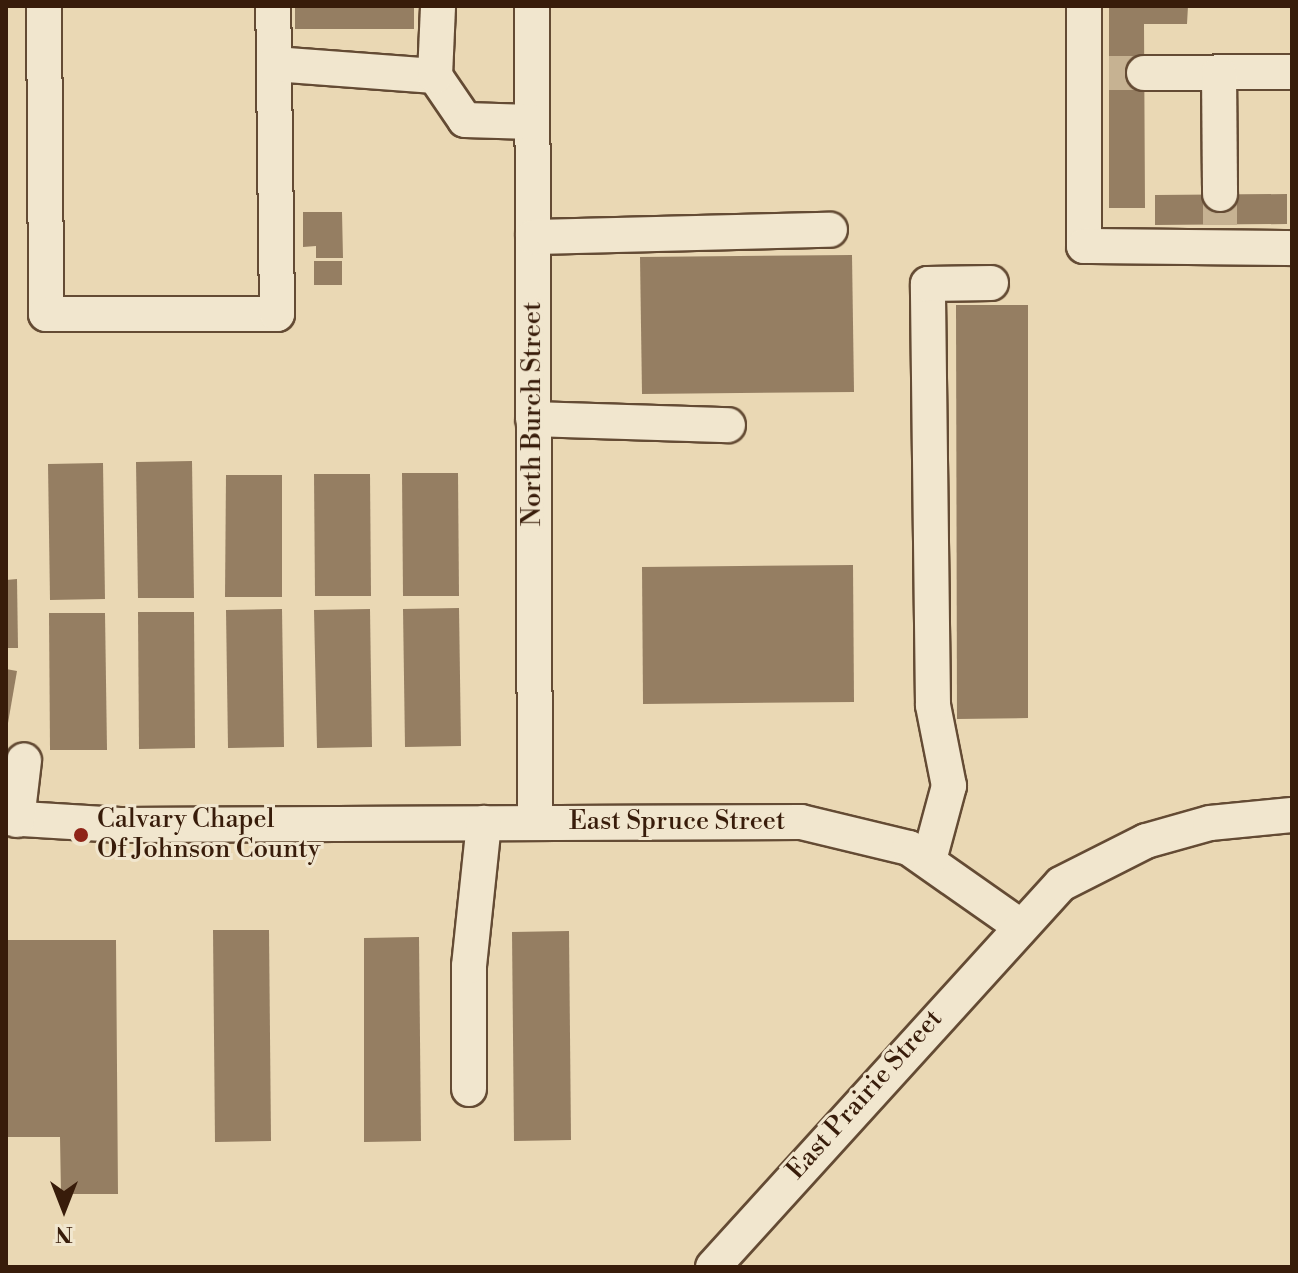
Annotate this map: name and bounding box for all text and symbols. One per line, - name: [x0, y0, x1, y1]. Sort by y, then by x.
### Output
- street label: North Burch Street: [517, 302, 549, 526]
- place label: Calvary Chapel Of Johnson County: [97, 804, 320, 866]
- street label: East Spruce Street: [569, 806, 785, 838]
- marker: Calvary Chapel Of Johnson County: [72, 826, 90, 844]
- street label: East Prairie Street: [781, 1004, 949, 1186]
- north arrow: [24, 1169, 104, 1249]
- text: N: [55, 1220, 73, 1247]

